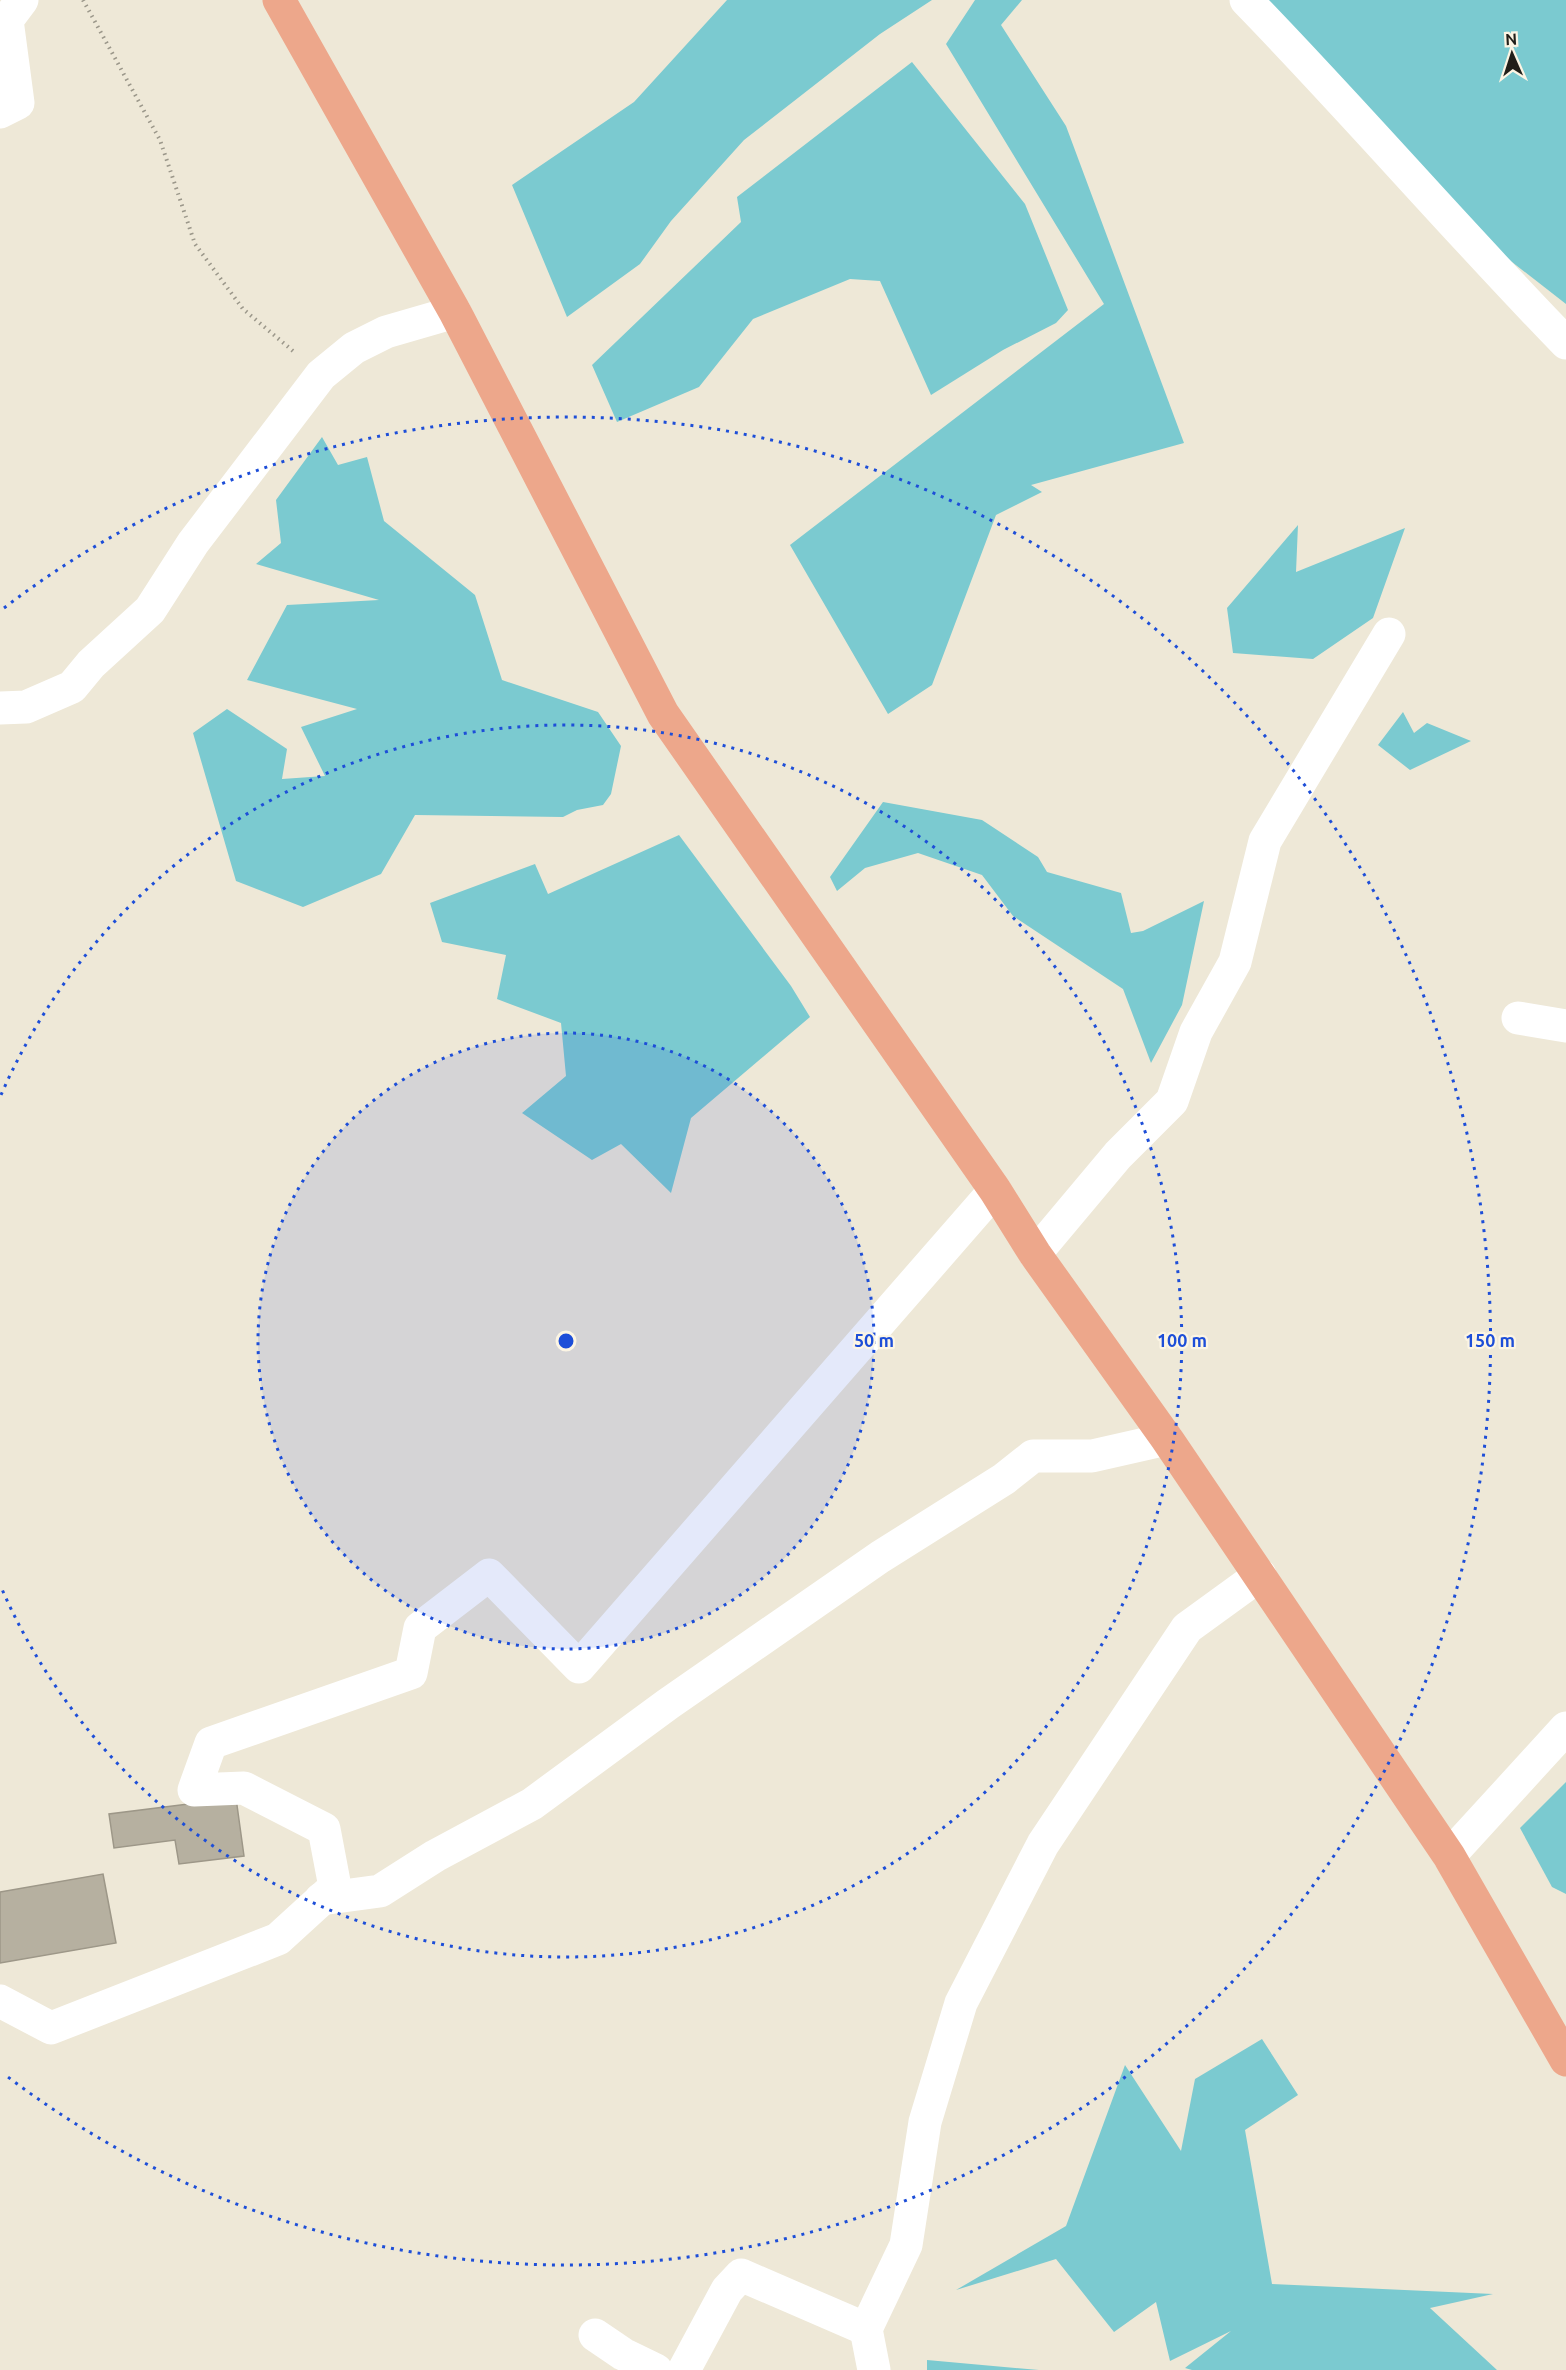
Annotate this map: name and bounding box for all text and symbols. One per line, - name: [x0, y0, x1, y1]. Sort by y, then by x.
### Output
- north arrow: [1482, 24, 1542, 84]
- text: N: [1505, 30, 1518, 48]
- text: 50 m: [854, 1330, 894, 1350]
- text: 100 m: [1157, 1330, 1207, 1350]
- text: 150 m: [1465, 1330, 1515, 1350]
- centre of rings: [556, 1331, 576, 1351]

